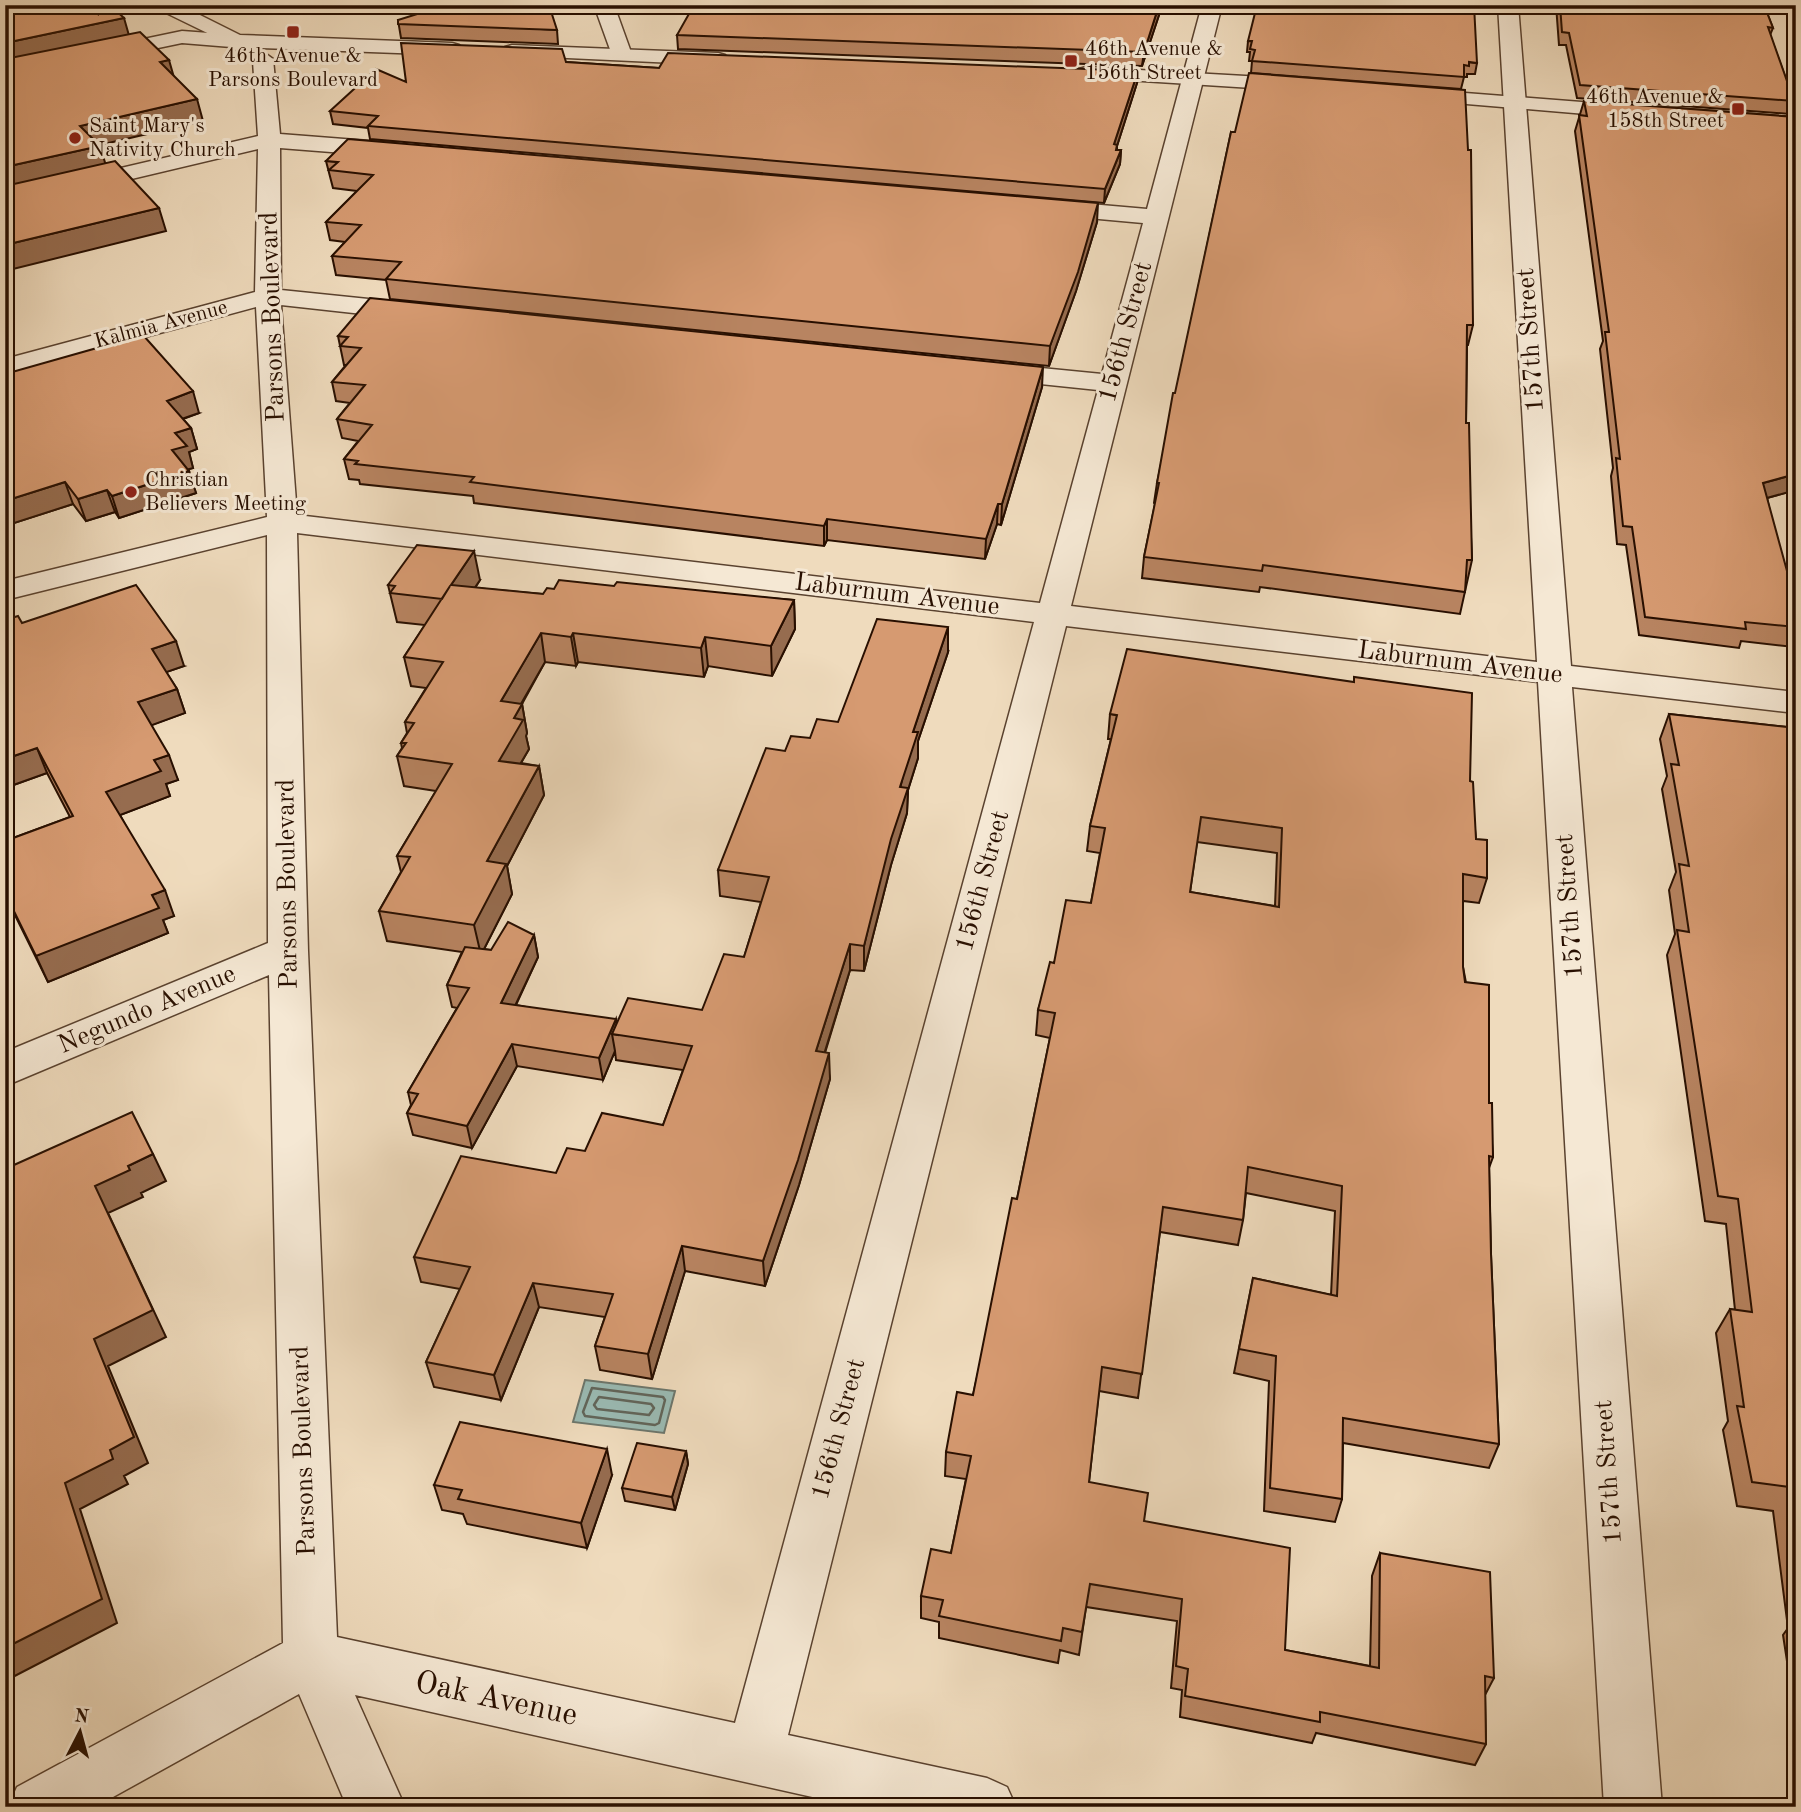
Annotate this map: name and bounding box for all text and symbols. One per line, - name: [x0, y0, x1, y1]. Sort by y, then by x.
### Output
- marker: 46th Avenue & Parsons Boulevard: [285, 24, 301, 40]
- place label: 46th Avenue & 156th Street: [1085, 39, 1223, 84]
- place label: 46th Avenue & Parsons Boulevard: [208, 46, 378, 91]
- marker: 46th Avenue & 156th Street: [1063, 53, 1079, 69]
- place label: 46th Avenue & 158th Street: [1586, 87, 1724, 132]
- marker: 46th Avenue & 158th Street: [1730, 101, 1746, 117]
- place label: Saint Mary's Nativity Church: [89, 116, 236, 161]
- marker: Saint Mary's Nativity Church: [67, 130, 83, 146]
- street label: Parsons Boulevard: [256, 211, 290, 423]
- street label: 156th Street: [1095, 259, 1157, 405]
- street label: 157th Street: [1513, 267, 1549, 413]
- street label: Kalmia Avenue: [92, 297, 230, 353]
- place label: Christian Believers Meeting: [145, 470, 307, 515]
- marker: Christian Believers Meeting: [123, 484, 139, 500]
- street label: Laburnum Avenue: [793, 570, 1001, 620]
- street label: Laburnum Avenue: [1356, 638, 1564, 688]
- street label: Parsons Boulevard: [273, 779, 303, 989]
- street label: 156th Street: [952, 808, 1014, 954]
- street label: 157th Street: [1552, 833, 1588, 979]
- street label: Negundo Avenue: [54, 961, 240, 1059]
- street label: Parsons Boulevard: [287, 1345, 321, 1557]
- street label: 156th Street: [808, 1356, 870, 1502]
- street label: 157th Street: [1591, 1399, 1627, 1545]
- street label: Oak Avenue: [412, 1667, 580, 1733]
- north arrow: [46, 1696, 116, 1766]
- text: N: [73, 1707, 90, 1728]

